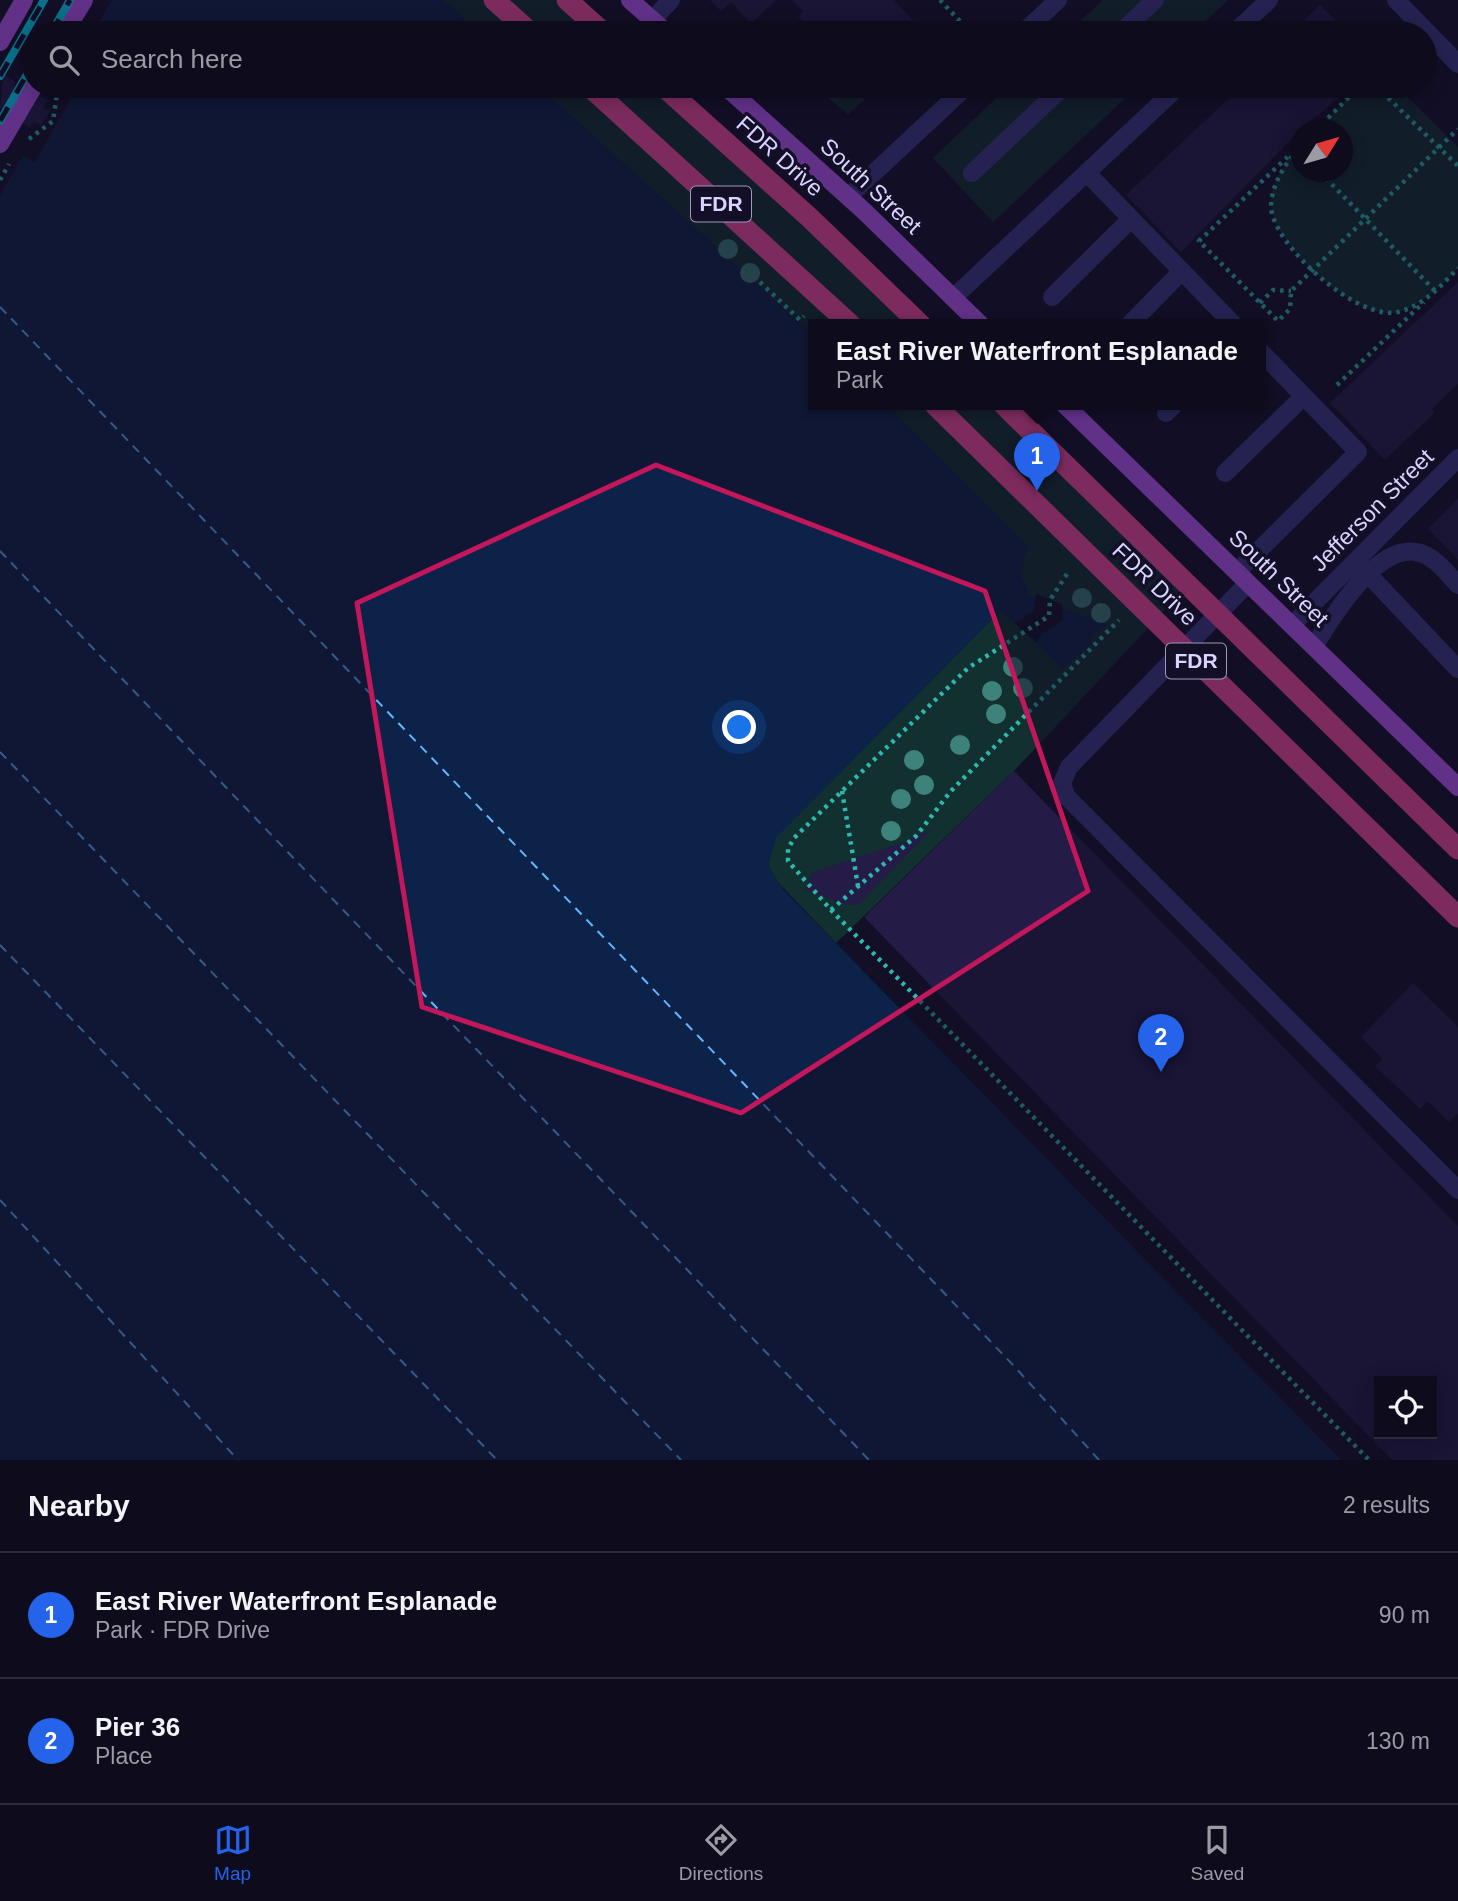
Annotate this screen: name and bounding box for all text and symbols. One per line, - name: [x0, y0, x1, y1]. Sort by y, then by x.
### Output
- search box: [21, 21, 1437, 98]
- icon: search: [45, 41, 83, 79]
- text: Search here: [101, 44, 243, 74]
- street label: FDR Drive: [731, 110, 829, 202]
- north arrow: [1290, 119, 1353, 182]
- street label: South Street: [815, 133, 927, 240]
- road number: FDR: [691, 186, 751, 222]
- popup: [808, 319, 1266, 410]
- text: East River Waterfront Esplanade: [836, 336, 1238, 366]
- text: Park: [836, 367, 883, 393]
- pin: 1: [1014, 433, 1060, 491]
- street label: Jefferson Street: [1306, 443, 1439, 576]
- street label: South Street: [1224, 524, 1334, 632]
- street label: FDR Drive: [1107, 537, 1203, 631]
- road number: FDR: [1166, 644, 1226, 678]
- your location: [722, 710, 756, 744]
- pin: 2: [1138, 1014, 1184, 1072]
- map controls: [1374, 1376, 1437, 1439]
- button: locate: [1374, 1376, 1437, 1439]
- text: Nearby: [28, 1489, 130, 1522]
- text: 2 results: [1343, 1492, 1430, 1518]
- text: East River Waterfront Esplanade: [95, 1586, 497, 1616]
- text: 1: [45, 1602, 57, 1628]
- text: 90 m: [1379, 1602, 1430, 1628]
- text: Park · FDR Drive: [95, 1617, 270, 1643]
- text: Pier 36: [95, 1712, 180, 1742]
- text: 2: [45, 1728, 57, 1754]
- text: 130 m: [1366, 1728, 1430, 1754]
- text: Place: [95, 1743, 153, 1769]
- tab: Map: [214, 1821, 252, 1885]
- tab: Directions: [679, 1821, 763, 1885]
- tab: Saved: [1190, 1821, 1244, 1885]

